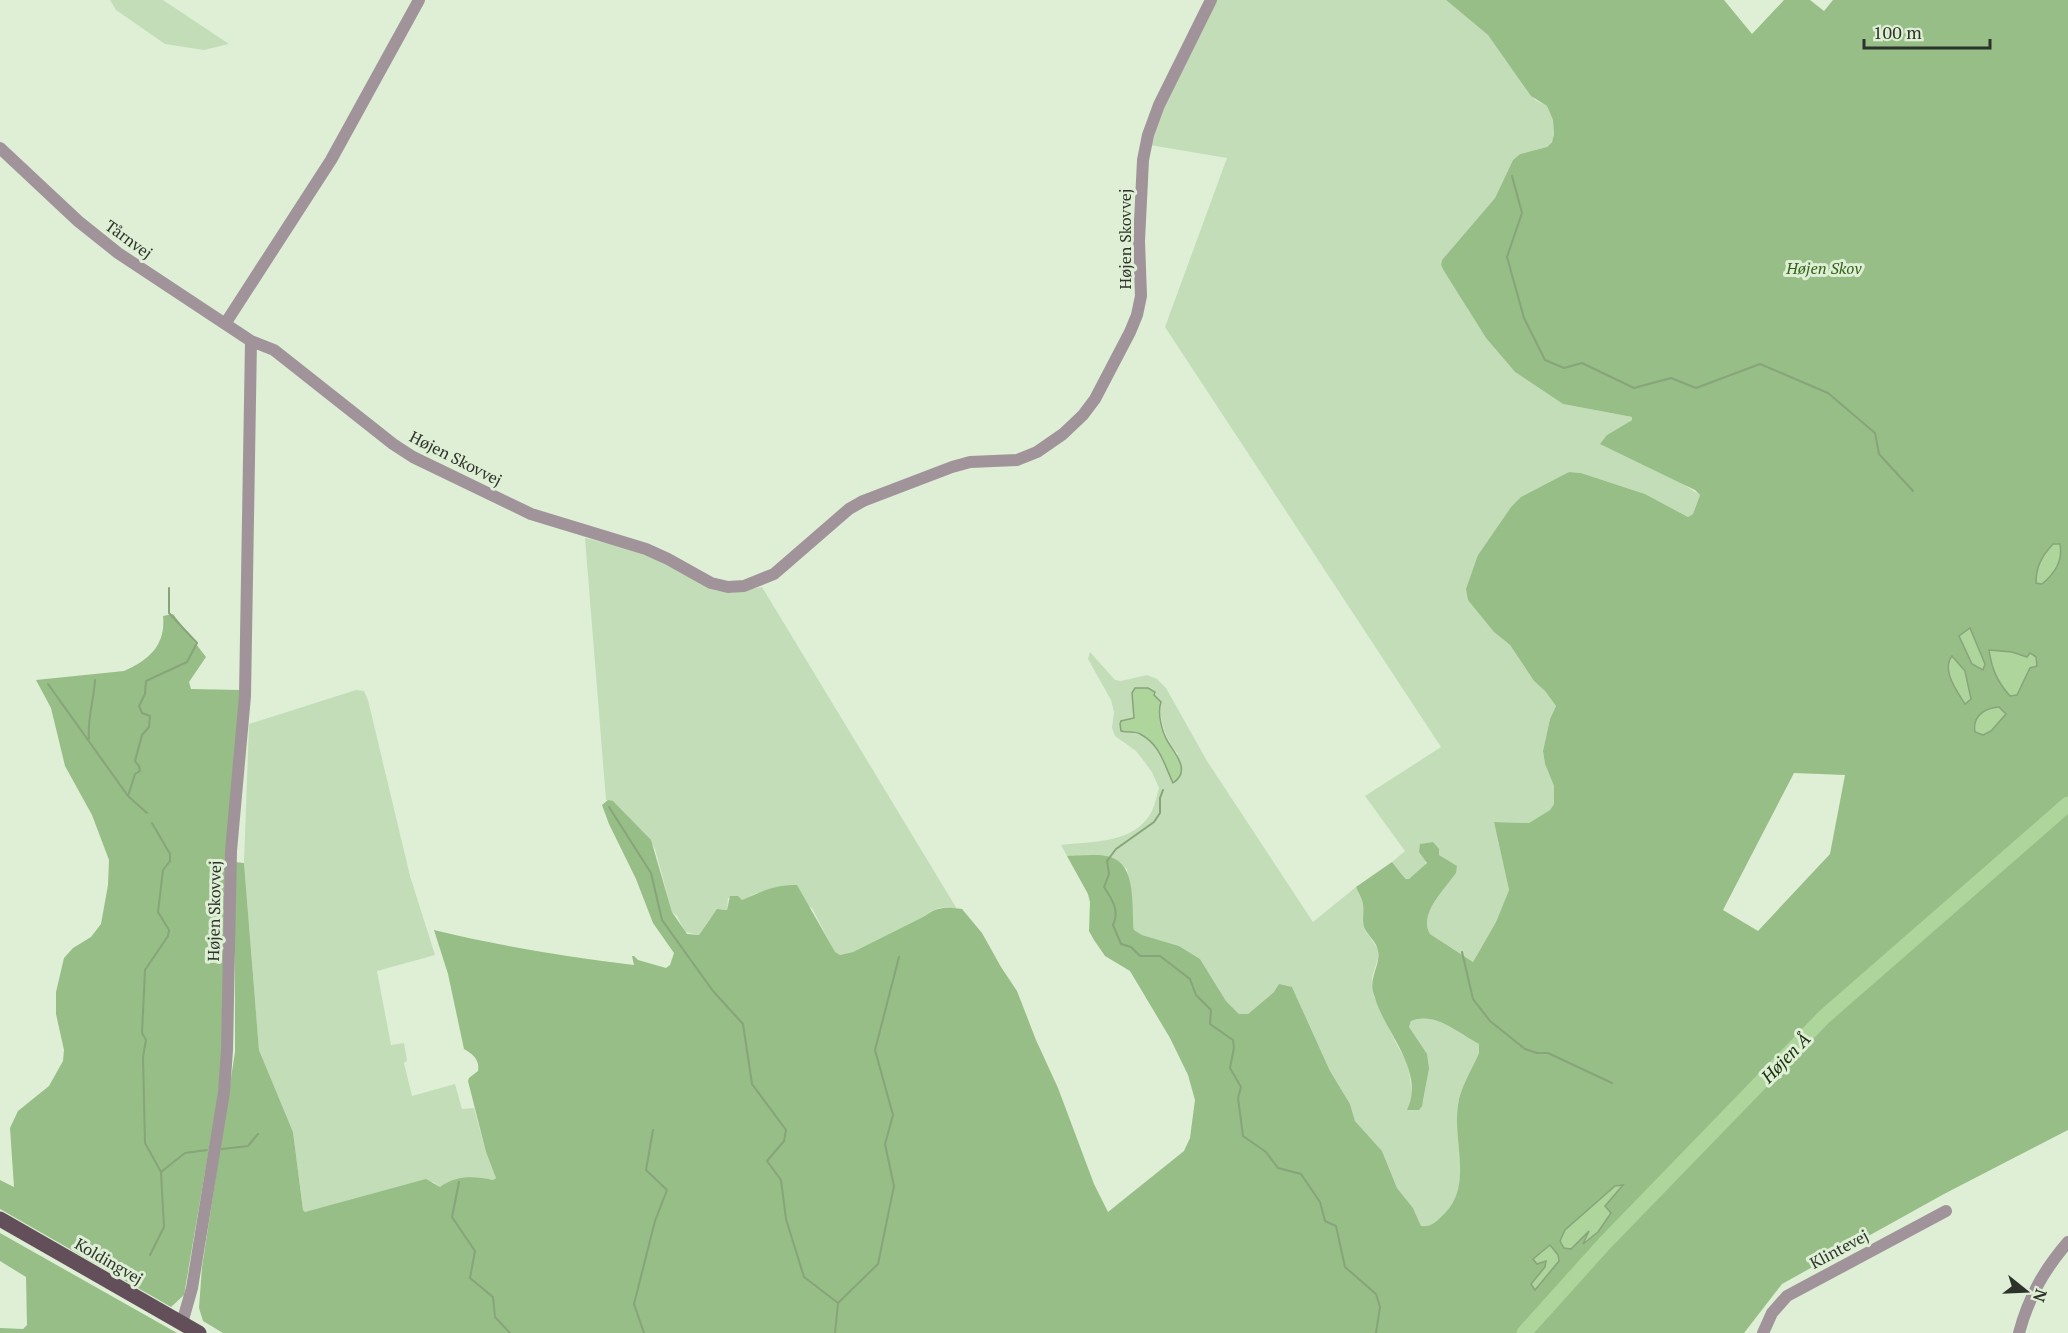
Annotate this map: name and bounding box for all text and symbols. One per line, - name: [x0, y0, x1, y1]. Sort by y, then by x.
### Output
- scale bar: [1864, 12, 1990, 50]
- text: 100 m: [1873, 20, 1922, 44]
- street label: Højen Skovvej: [1114, 189, 1136, 289]
- street label: Tårnvej: [101, 214, 157, 264]
- park label: Højen Skov: [1785, 257, 1862, 279]
- street label: Højen Skovvej: [406, 425, 506, 491]
- street label: Højen Skovvej: [202, 860, 226, 962]
- water label: Højen Å: [1755, 1027, 1815, 1088]
- street label: Klintevej: [1806, 1224, 1872, 1274]
- street label: Koldingvej: [71, 1233, 147, 1289]
- north arrow: [1996, 1261, 2056, 1321]
- text: N: [2028, 1286, 2053, 1305]

